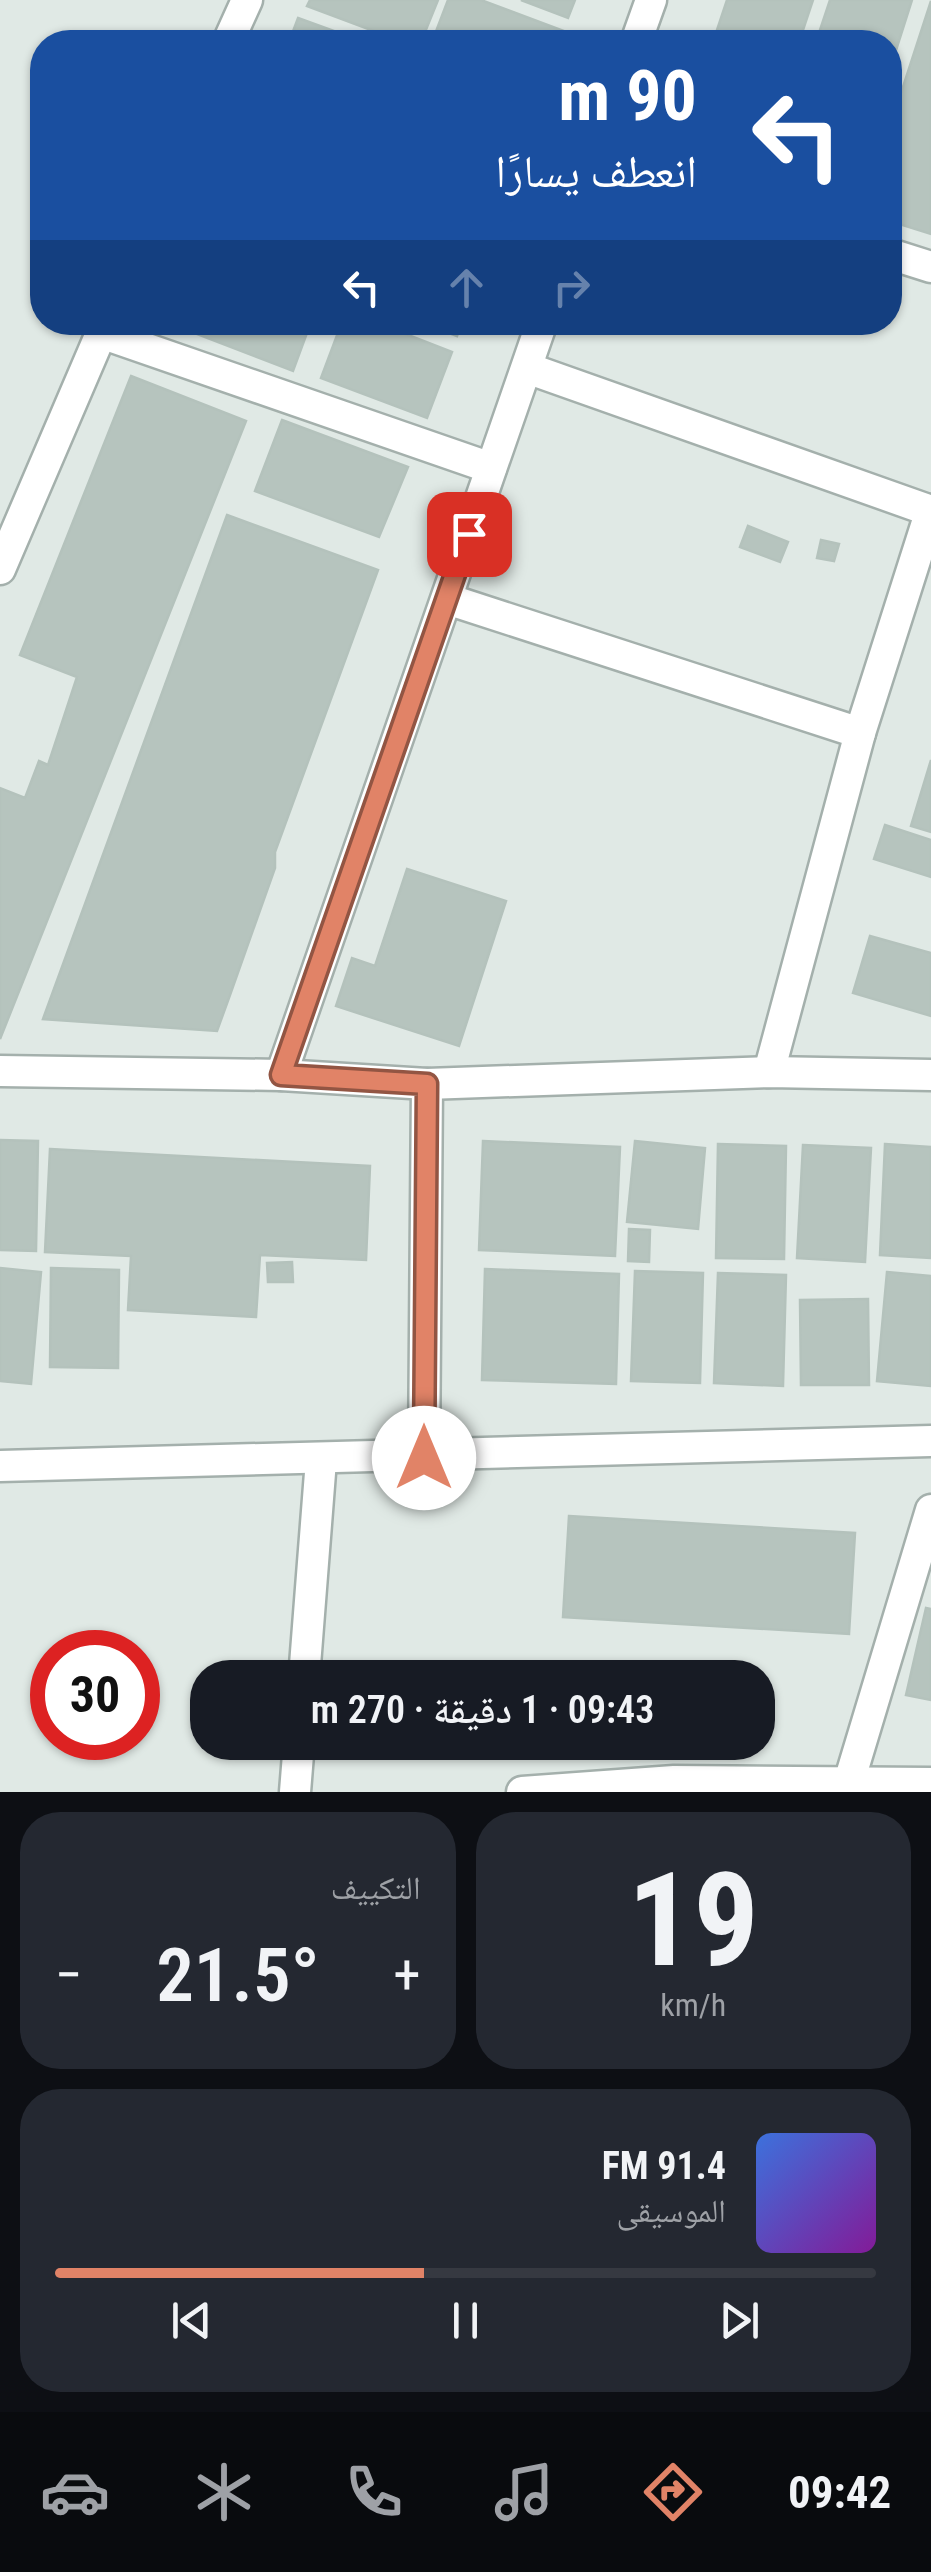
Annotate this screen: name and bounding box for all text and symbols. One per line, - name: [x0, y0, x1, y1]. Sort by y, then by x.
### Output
- text: 90 m: [558, 55, 697, 137]
- icon: left: [732, 70, 862, 200]
- text: انعطف يسارًا: [495, 145, 697, 198]
- icon: left: [334, 260, 389, 315]
- icon: ahead: [439, 260, 494, 315]
- icon: right: [544, 260, 599, 315]
- pin: [427, 492, 512, 577]
- icon: arrive: [442, 507, 497, 562]
- position arrow: [372, 1406, 476, 1510]
- speed limit sign: 30: [30, 1630, 160, 1760]
- text: 09:43 · 1 دقيقة · 270 m: [311, 1688, 654, 1732]
- text: 19: [628, 1844, 759, 1997]
- text: التكييف: [331, 1869, 421, 1907]
- text: 21.5°: [156, 1931, 320, 2019]
- text: −: [55, 1943, 83, 2007]
- text: +: [393, 1943, 421, 2007]
- text: km/h: [660, 1986, 726, 2024]
- text: 91.4 FM: [602, 2144, 726, 2188]
- text: الموسيقى: [616, 2192, 726, 2230]
- icon: previous: [164, 2293, 219, 2348]
- icon: pause: [438, 2293, 493, 2348]
- icon: next: [712, 2293, 767, 2348]
- icon: car: [40, 2457, 110, 2527]
- icon: climate: [189, 2457, 259, 2527]
- icon: phone: [339, 2457, 409, 2527]
- icon: music: [489, 2457, 559, 2527]
- icon: directions: [638, 2457, 708, 2527]
- text: 09:42: [788, 2466, 891, 2519]

